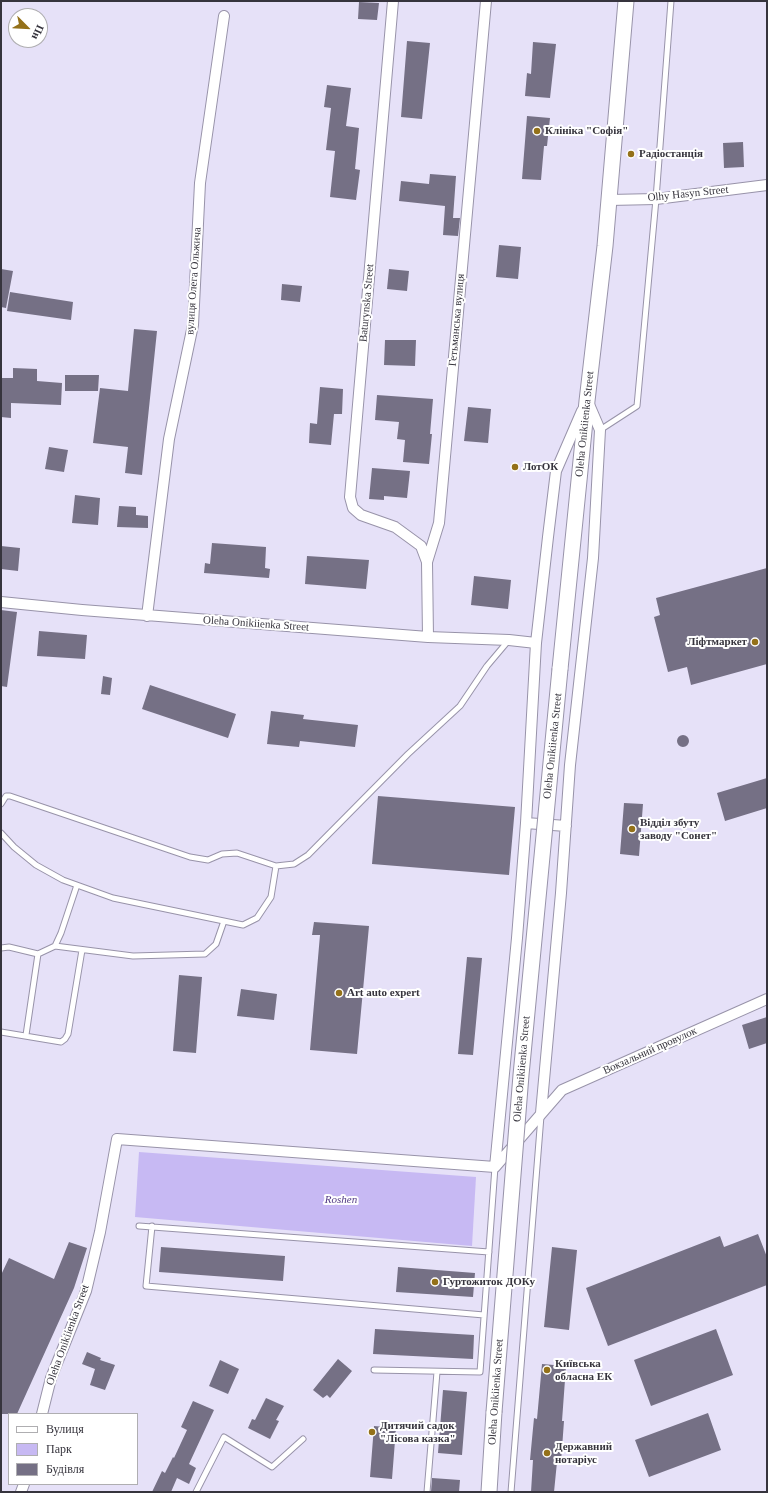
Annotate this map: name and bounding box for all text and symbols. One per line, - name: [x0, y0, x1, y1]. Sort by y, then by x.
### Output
- north arrow: [8, 8, 48, 48]
- text: Пн: [30, 23, 47, 42]
- place label: Клініка "Софія": [545, 124, 628, 138]
- marker: Клініка "Софія": [532, 126, 542, 136]
- place label: Радіостанція: [639, 147, 703, 161]
- marker: Радіостанція: [626, 149, 636, 159]
- street label: Olhy Hasyn Street: [647, 183, 729, 205]
- street label: вулиця Олега Ольжича: [184, 227, 204, 335]
- street label: Baturynska Street: [357, 263, 377, 343]
- street label: Гетьманська вулиця: [446, 273, 468, 367]
- street label: Oleha Onikiienka Street: [573, 370, 597, 478]
- place label: ЛотОК: [523, 460, 558, 474]
- marker: ЛотОК: [510, 462, 520, 472]
- street label: Oleha Onikiienka Street: [203, 614, 309, 634]
- place label: Ліфтмаркет: [687, 635, 747, 649]
- marker: Ліфтмаркет: [750, 637, 760, 647]
- street label: Oleha Onikiienka Street: [541, 692, 565, 800]
- place label: Відділ збуту заводу "Сонет": [640, 816, 717, 842]
- marker: Відділ збуту заводу "Сонет": [627, 824, 637, 834]
- place label: Art auto expert: [347, 986, 420, 1000]
- marker: Art auto expert: [334, 988, 344, 998]
- street label: Oleha Onikiienka Street: [511, 1015, 533, 1123]
- street label: Вокзальний провулок: [601, 1024, 699, 1078]
- park label: Roshen: [325, 1193, 357, 1207]
- place label: Гуртожиток ДОКу: [443, 1275, 535, 1289]
- marker: Гуртожиток ДОКу: [430, 1277, 440, 1287]
- street label: Oleha Onikiienka Street: [44, 1283, 92, 1387]
- street label: Oleha Onikiienka Street: [486, 1339, 506, 1445]
- place label: Київська обласна ЕК: [555, 1357, 612, 1383]
- marker: Київська обласна ЕК: [542, 1365, 552, 1375]
- legend: [8, 1413, 138, 1485]
- place label: Дитячий садок "Лісова казка": [380, 1419, 456, 1445]
- text: Вулиця: [46, 1422, 84, 1436]
- marker: Дитячий садок "Лісова казка": [367, 1427, 377, 1437]
- place label: Державний нотаріус: [555, 1440, 612, 1466]
- text: Парк: [46, 1442, 72, 1456]
- marker: Державний нотаріус: [542, 1448, 552, 1458]
- text: Будівля: [46, 1462, 84, 1476]

